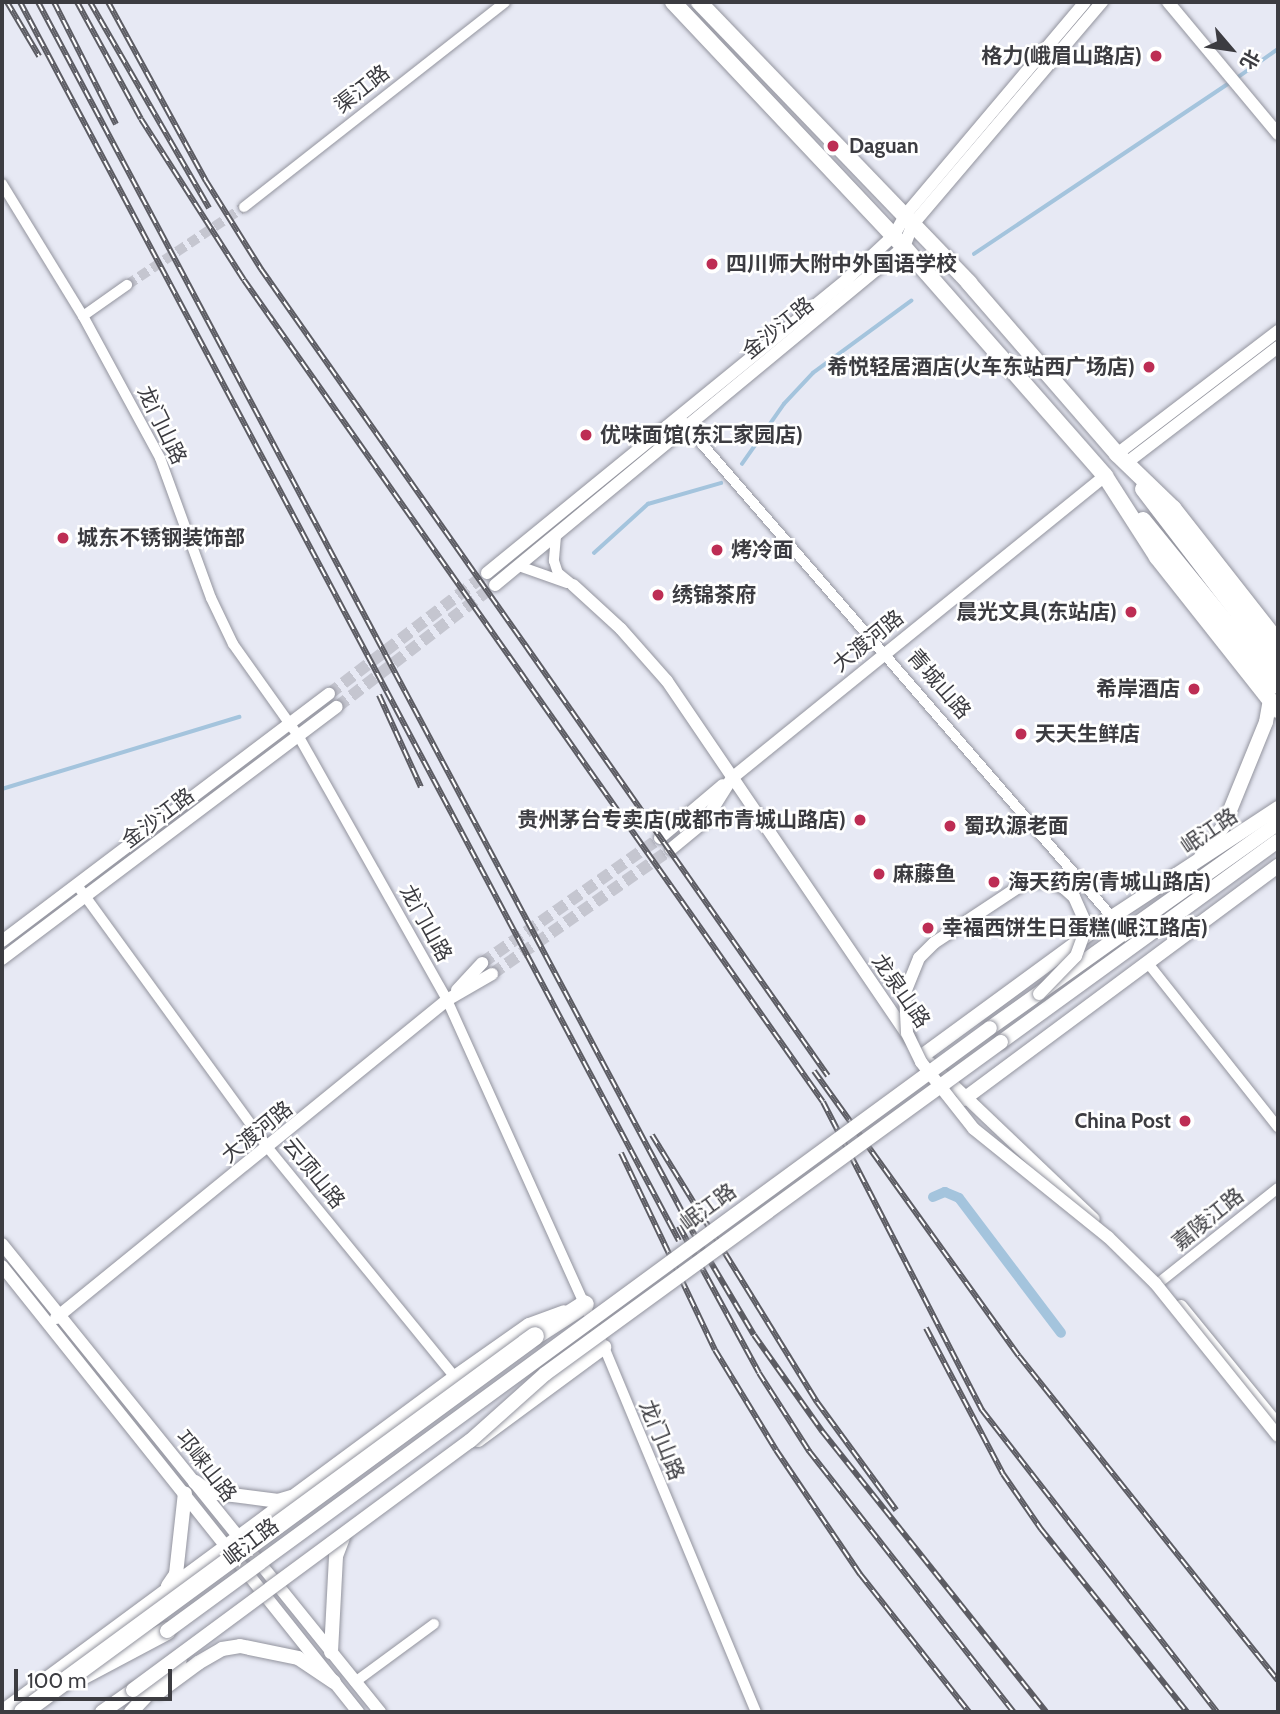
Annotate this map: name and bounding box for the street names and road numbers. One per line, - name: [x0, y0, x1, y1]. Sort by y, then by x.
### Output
- street label: 渠江路: [329, 60, 395, 118]
- street label: 金沙江路: [737, 292, 819, 364]
- street label: 龙门山路: [132, 382, 192, 468]
- street label: 大渡河路: [827, 605, 909, 677]
- street label: 青城山路: [902, 644, 976, 724]
- street label: 金沙江路: [117, 783, 199, 853]
- street label: 岷江路: [1176, 803, 1242, 859]
- street label: 龙门山路: [395, 880, 457, 966]
- street label: 龙泉山路: [867, 949, 935, 1033]
- street label: 大渡河路: [216, 1096, 298, 1168]
- street label: 云顶山路: [278, 1132, 350, 1214]
- street label: 岷江路: [675, 1178, 741, 1236]
- street label: 嘉陵江路: [1167, 1183, 1249, 1255]
- street label: 龙门山路: [635, 1396, 689, 1484]
- street label: 邛崃山路: [170, 1425, 242, 1507]
- street label: 岷江路: [218, 1513, 284, 1571]

